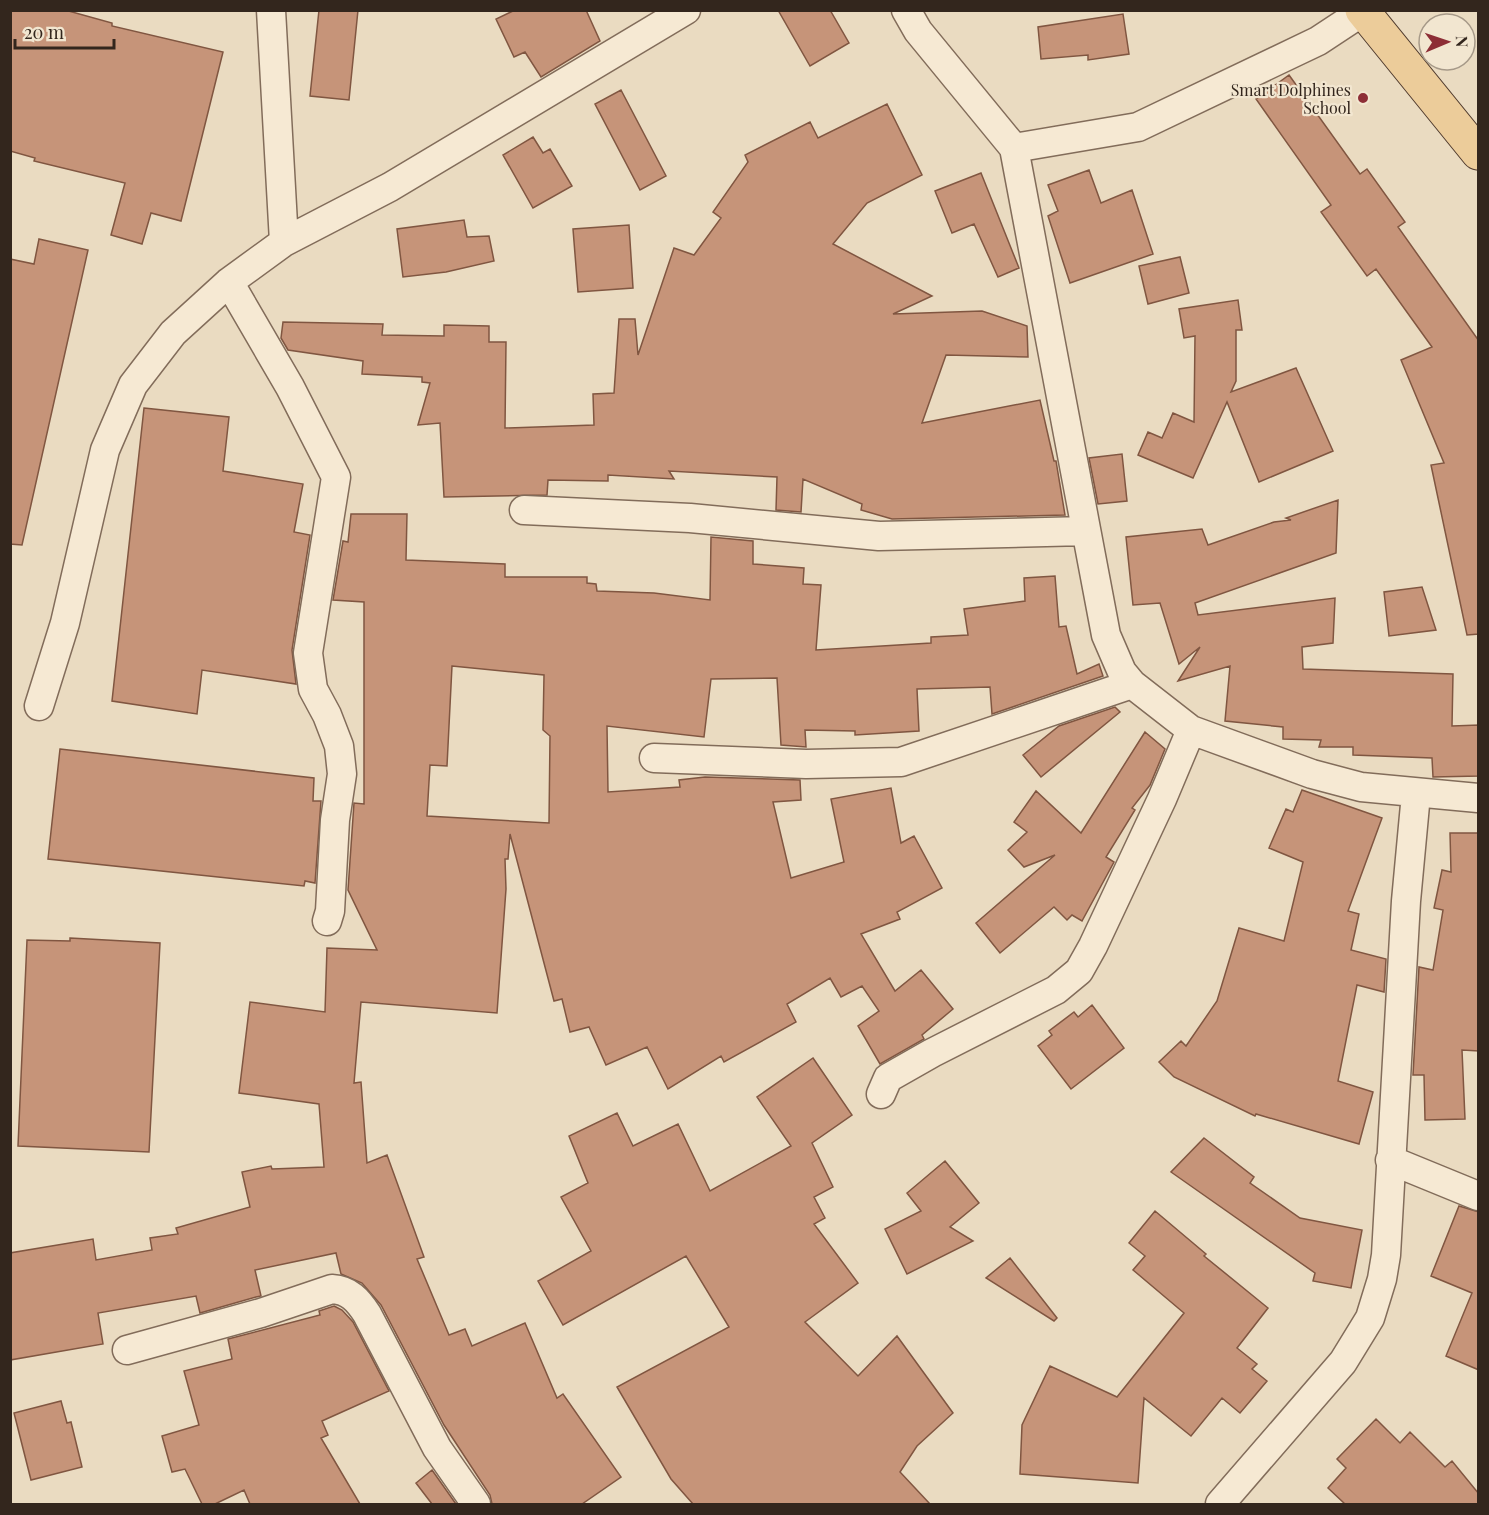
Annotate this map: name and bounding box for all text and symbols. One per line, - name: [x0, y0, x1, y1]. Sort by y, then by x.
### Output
- scale bar: [15, 12, 114, 50]
- north arrow: [1417, 12, 1477, 72]
- text: 20 m: [24, 20, 64, 44]
- text: N: [1452, 35, 1473, 48]
- place label: Smart Dolphines School: [1231, 79, 1351, 118]
- marker: Smart Dolphines School: [1356, 91, 1370, 105]

